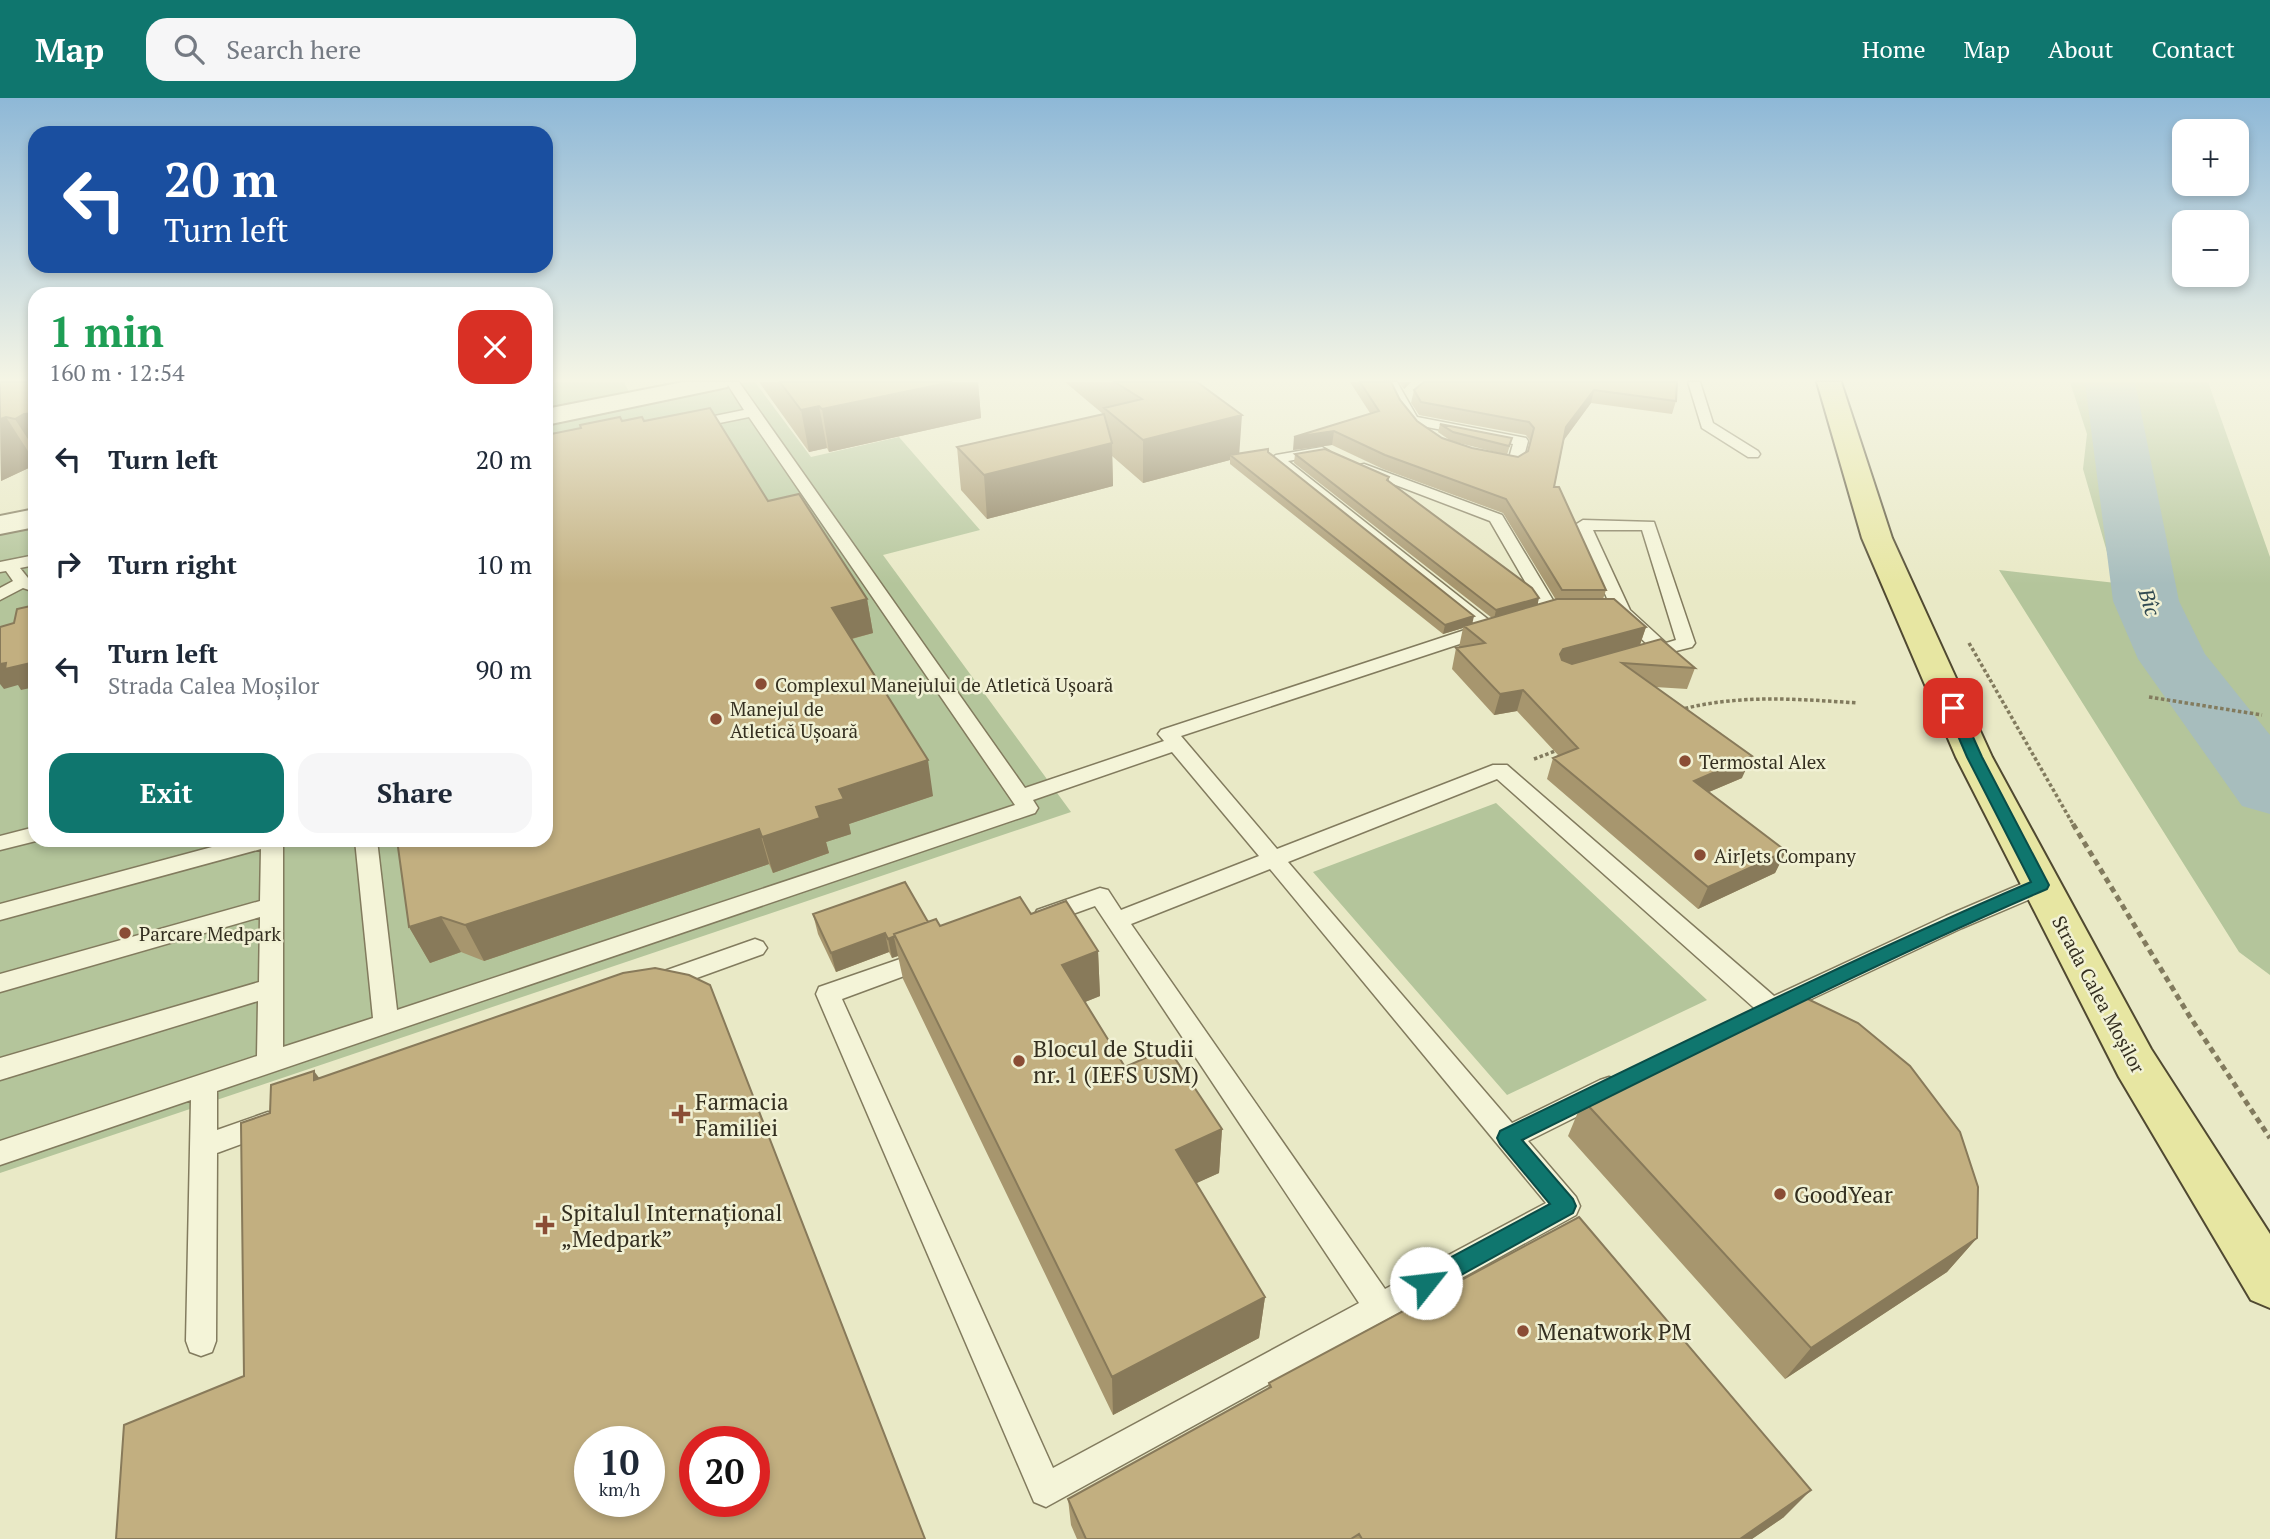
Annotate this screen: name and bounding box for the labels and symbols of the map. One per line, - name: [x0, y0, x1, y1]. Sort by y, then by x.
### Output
- water label: Bîc: [2132, 584, 2168, 620]
- place label: Complexul Manejului de Atletică Ușoară: [775, 672, 1114, 697]
- marker: Complexul Manejului de Atletică Ușoară: [753, 676, 769, 692]
- pin: [1923, 678, 1983, 738]
- place label: Manejul de Atletică Ușoară: [730, 696, 859, 743]
- marker: Manejul de Atletică Ușoară: [708, 711, 724, 727]
- place label: Termostal Alex: [1699, 749, 1826, 774]
- marker: Termostal Alex: [1677, 753, 1693, 769]
- place label: AirJets Company: [1714, 843, 1856, 868]
- marker: AirJets Company: [1692, 847, 1708, 863]
- street label: Strada Calea Moșilor: [2047, 911, 2151, 1078]
- place label: Parcare Medpark: [139, 921, 281, 946]
- marker: Parcare Medpark: [117, 925, 133, 941]
- place label: Blocul de Studii nr. 1 (IEFS USM): [1033, 1033, 1199, 1090]
- marker: Blocul de Studii nr. 1 (IEFS USM): [1011, 1053, 1027, 1069]
- place label: Farmacia Familiei: [695, 1086, 789, 1143]
- marker: Farmacia Familiei: [673, 1106, 689, 1122]
- place label: GoodYear: [1794, 1179, 1893, 1210]
- marker: GoodYear: [1772, 1186, 1788, 1202]
- place label: Spitalul Internațional „Medpark”: [561, 1197, 782, 1254]
- marker: Spitalul Internațional „Medpark”: [535, 1215, 555, 1235]
- position arrow: [1389, 1246, 1463, 1320]
- place label: Menatwork PM: [1537, 1316, 1692, 1347]
- marker: Menatwork PM: [1515, 1323, 1531, 1339]
- speed limit sign: 20: [679, 1426, 770, 1517]

